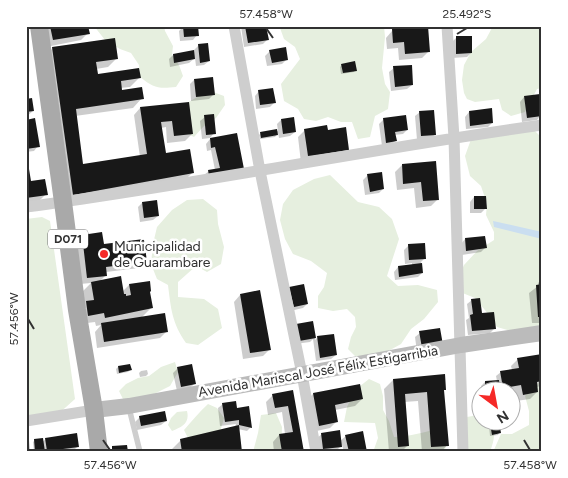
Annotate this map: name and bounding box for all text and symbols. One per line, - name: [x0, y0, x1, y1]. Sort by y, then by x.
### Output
- text: 57.458°W: [239, 7, 293, 21]
- text: 25.492°S: [443, 7, 491, 21]
- road number: D071: [48, 230, 88, 248]
- place label: Municipalidad de Guarambare: [114, 238, 211, 271]
- marker: Municipalidad de Guarambare: [98, 248, 110, 260]
- text: 57.456°W: [7, 292, 21, 345]
- street label: Avenida Mariscal José Félix Estigarribia: [197, 342, 439, 401]
- north arrow: [470, 380, 520, 430]
- text: N: [494, 407, 512, 427]
- text: 57.456°W: [84, 458, 137, 472]
- text: 57.458°W: [503, 458, 557, 472]

